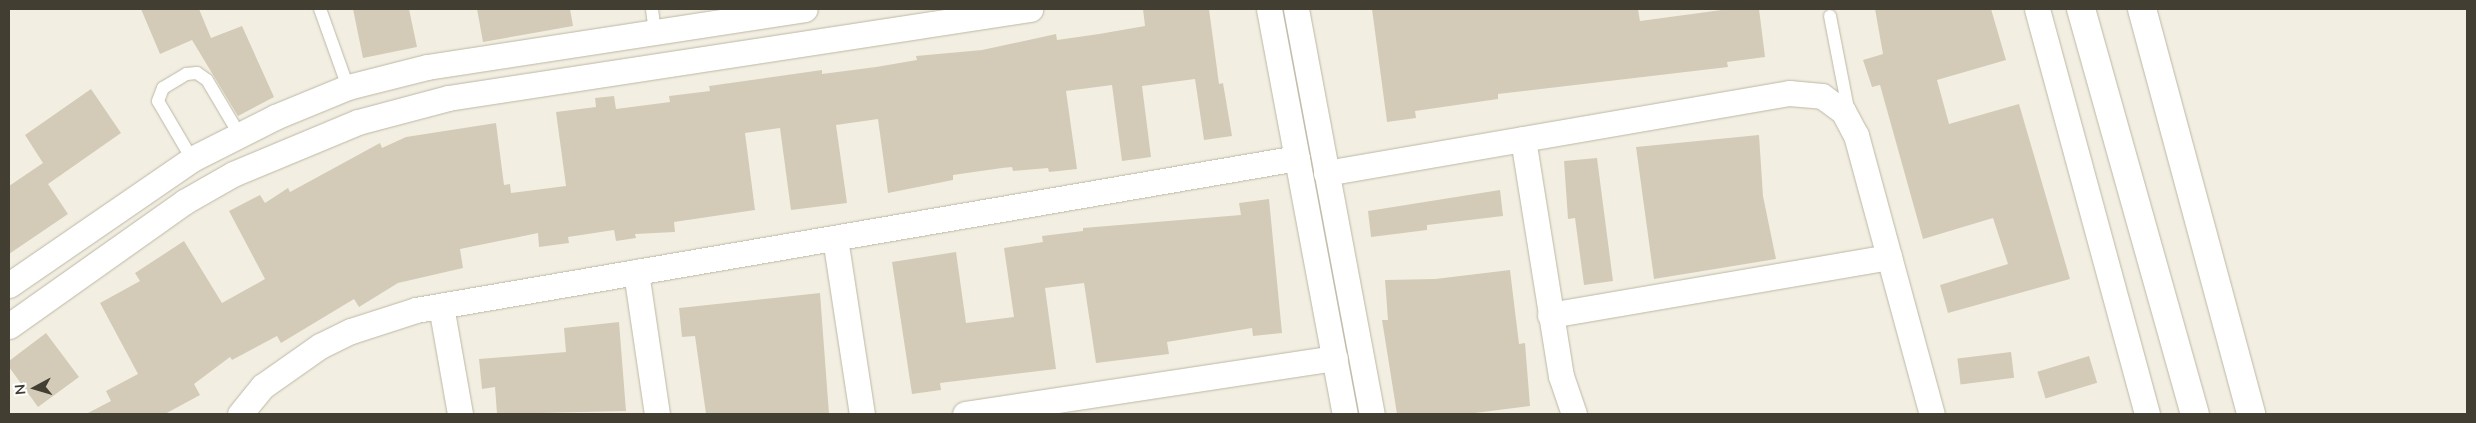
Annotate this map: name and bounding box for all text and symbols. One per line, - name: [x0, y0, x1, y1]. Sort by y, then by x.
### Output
- north arrow: [10, 363, 60, 413]
- text: N: [11, 383, 30, 396]

